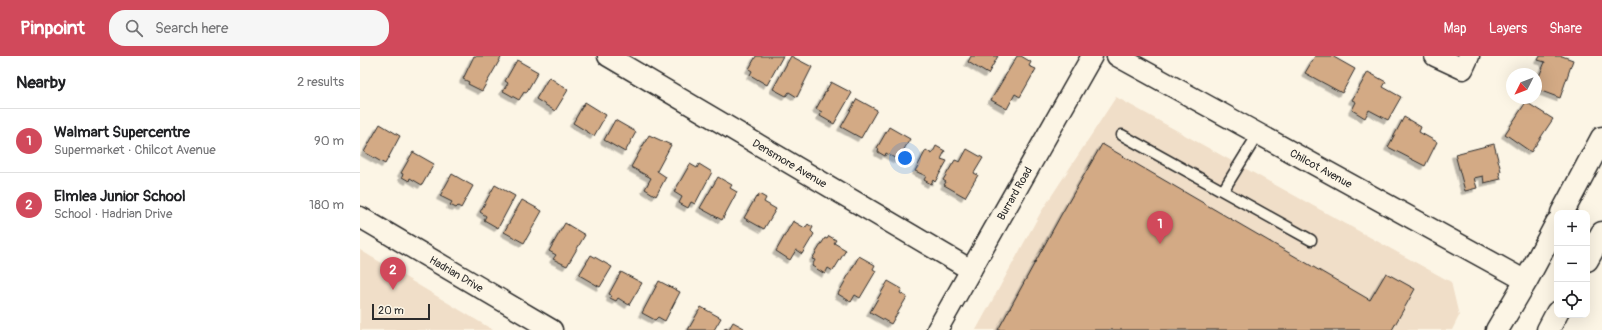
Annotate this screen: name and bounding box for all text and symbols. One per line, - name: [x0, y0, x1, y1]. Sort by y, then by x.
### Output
- search box: [109, 10, 389, 46]
- text: Pinpoint: [20, 16, 85, 40]
- icon: search: [123, 17, 145, 39]
- text: Search here: [155, 19, 228, 38]
- text: Map: [1444, 20, 1467, 37]
- text: Layers: [1489, 20, 1527, 37]
- text: Share: [1549, 20, 1582, 37]
- north arrow: [1506, 68, 1542, 104]
- text: Nearby: [16, 72, 65, 93]
- text: 2 results: [297, 74, 344, 90]
- text: Walmart Supercentre: [54, 123, 190, 142]
- text: 1: [26, 133, 32, 149]
- text: 90 m: [314, 133, 344, 149]
- street label: Densmore Avenue: [750, 136, 830, 190]
- text: Supermarket · Chilcot Avenue: [54, 142, 216, 158]
- street label: Chilcot Avenue: [1288, 146, 1355, 191]
- your location: [895, 148, 915, 168]
- street label: Burrard Road: [994, 164, 1035, 222]
- text: Elmlea Junior School: [54, 187, 186, 206]
- text: 2: [25, 197, 33, 213]
- text: 180 m: [309, 197, 344, 213]
- text: School · Hadrian Drive: [54, 206, 172, 222]
- map controls: [1554, 210, 1590, 318]
- button: +: [1554, 210, 1590, 246]
- pin: 1: [1147, 211, 1173, 244]
- button: −: [1554, 246, 1590, 282]
- street label: Hadrian Drive: [427, 253, 486, 295]
- pin: 2: [380, 257, 406, 290]
- button: locate: [1554, 282, 1590, 318]
- scale bar: [372, 302, 430, 321]
- text: 20 m: [378, 304, 404, 317]

